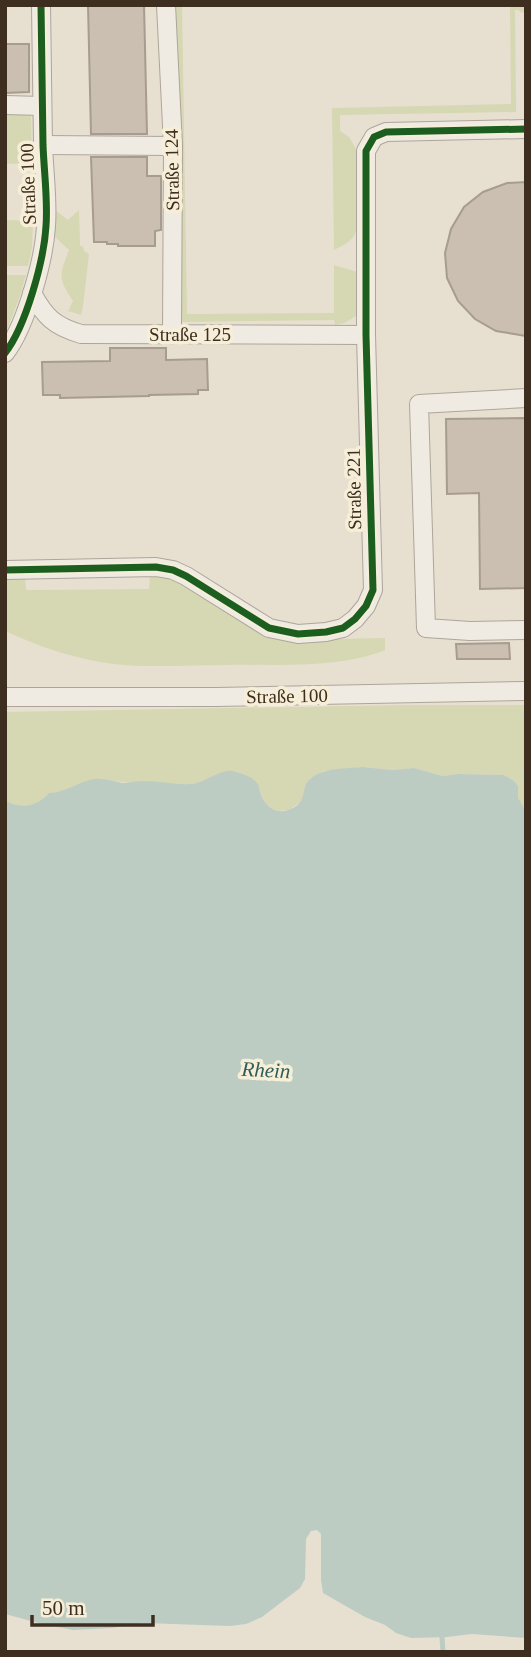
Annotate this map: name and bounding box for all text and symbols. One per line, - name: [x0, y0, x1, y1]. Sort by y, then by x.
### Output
- street label: Straße 124: [161, 128, 183, 211]
- street label: Straße 100: [16, 143, 40, 225]
- street label: Straße 125: [149, 324, 231, 345]
- street label: Straße 221: [343, 448, 365, 530]
- street label: Straße 100: [246, 685, 328, 707]
- water label: Rhein: [240, 1057, 291, 1083]
- scale bar: [32, 1584, 152, 1628]
- text: 50 m: [42, 1596, 85, 1620]

